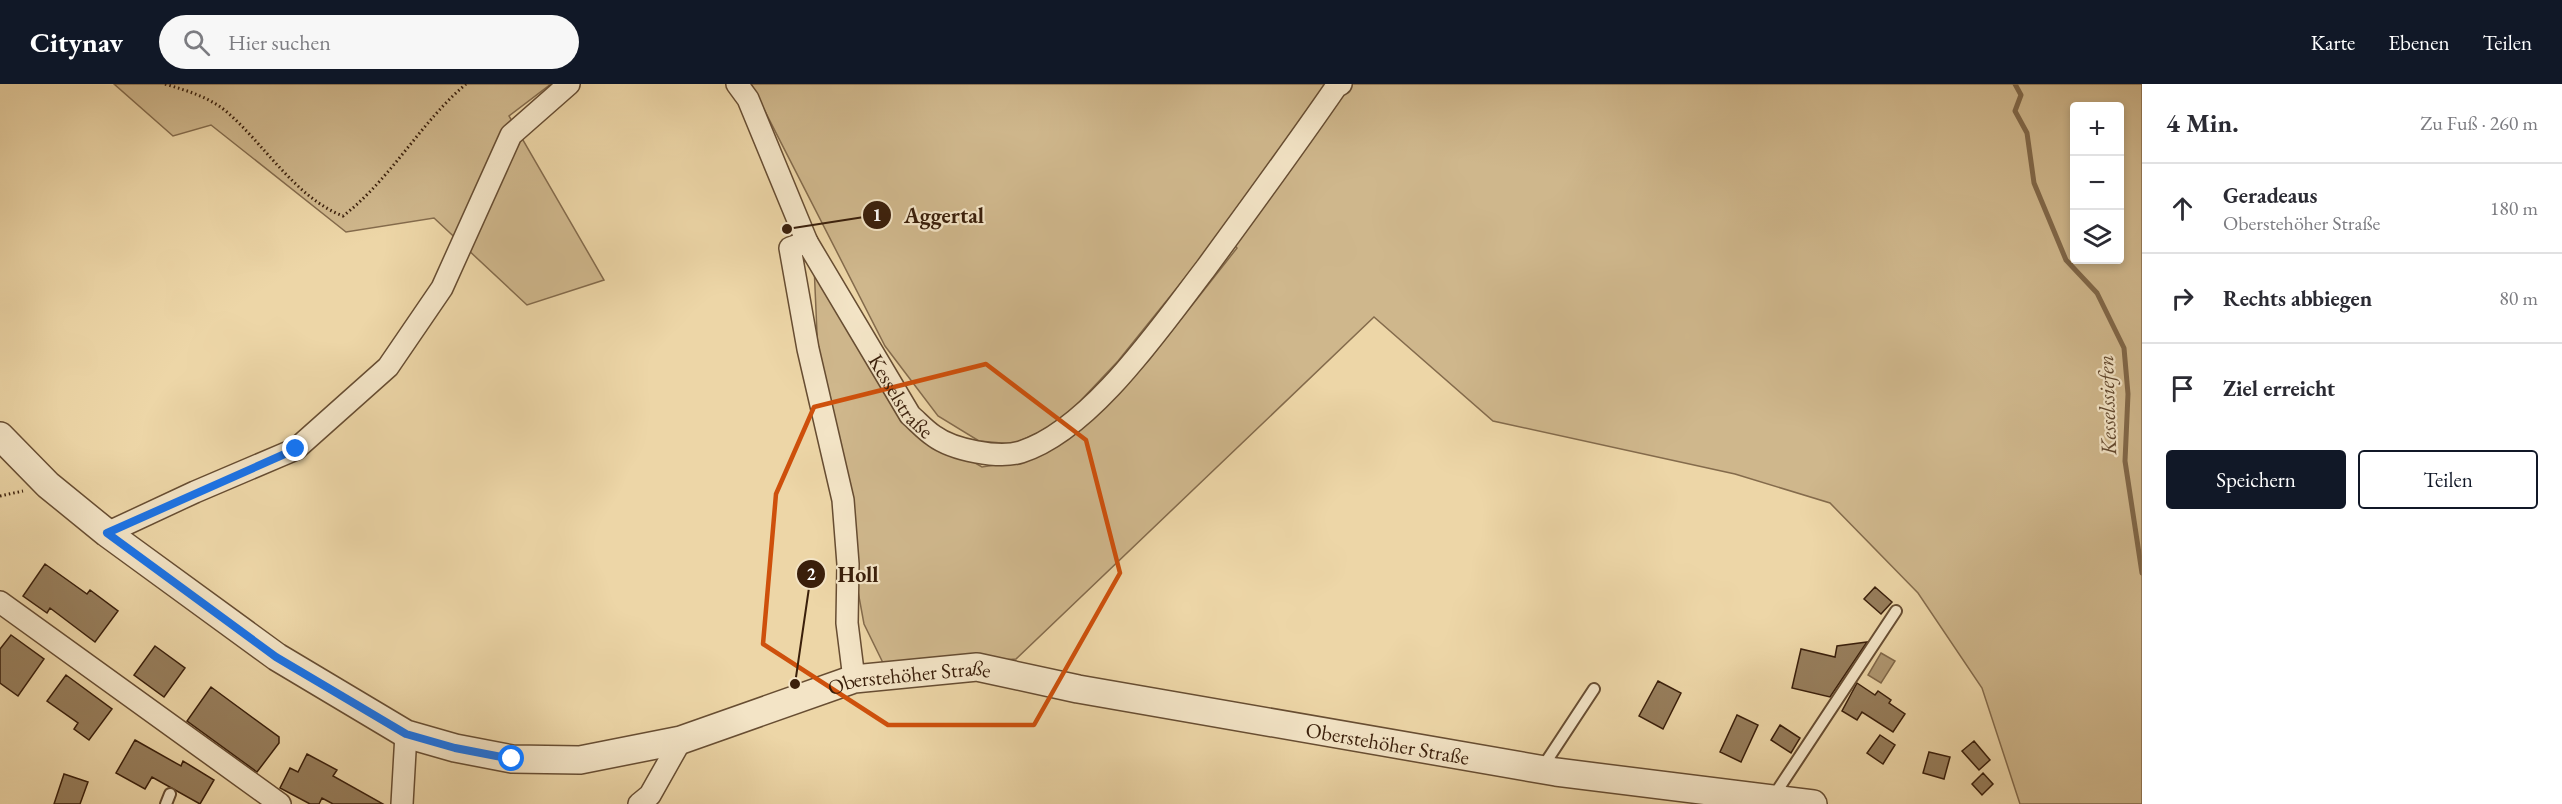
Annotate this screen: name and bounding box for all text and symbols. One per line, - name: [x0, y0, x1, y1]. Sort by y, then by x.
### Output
- search box: [159, 15, 579, 69]
- text: Citynav: [30, 24, 123, 60]
- icon: search: [180, 26, 213, 59]
- text: Hier suchen: [228, 28, 331, 57]
- text: Karte: [2311, 29, 2355, 56]
- text: Ebenen: [2388, 29, 2449, 56]
- text: Teilen: [2482, 29, 2532, 56]
- map controls: [2070, 102, 2124, 264]
- button: +: [2070, 102, 2124, 156]
- text: 4 Min.: [2166, 106, 2239, 140]
- text: Zu Fuß · 260 m: [2420, 110, 2538, 136]
- button: −: [2070, 156, 2124, 210]
- text: Geradeaus: [2223, 181, 2317, 210]
- icon: ahead: [2166, 192, 2199, 225]
- callout: Aggertal: [862, 195, 996, 235]
- text: 180 m: [2490, 195, 2538, 221]
- text: Aggertal: [903, 201, 984, 230]
- text: 1: [872, 203, 882, 226]
- button: layers: [2070, 210, 2124, 264]
- text: Oberstehöher Straße: [2223, 210, 2380, 236]
- icon: right: [2166, 282, 2199, 315]
- text: Rechts abbiegen: [2223, 284, 2372, 313]
- text: 80 m: [2499, 285, 2538, 311]
- street label: Kesselstraße: [863, 349, 939, 444]
- water label: Kesselssiefen: [2091, 354, 2123, 457]
- icon: arrive: [2166, 372, 2199, 405]
- text: Ziel erreicht: [2223, 374, 2335, 403]
- route end: [282, 435, 308, 461]
- button: Speichern: [2166, 450, 2346, 509]
- button: Teilen: [2358, 450, 2538, 509]
- callout: Holl: [796, 554, 891, 594]
- text: Holl: [838, 560, 878, 589]
- text: 2: [806, 562, 816, 585]
- street label: Oberstehöher Straße: [824, 653, 994, 701]
- street label: Oberstehöher Straße: [1304, 715, 1471, 770]
- route start: [498, 745, 524, 771]

